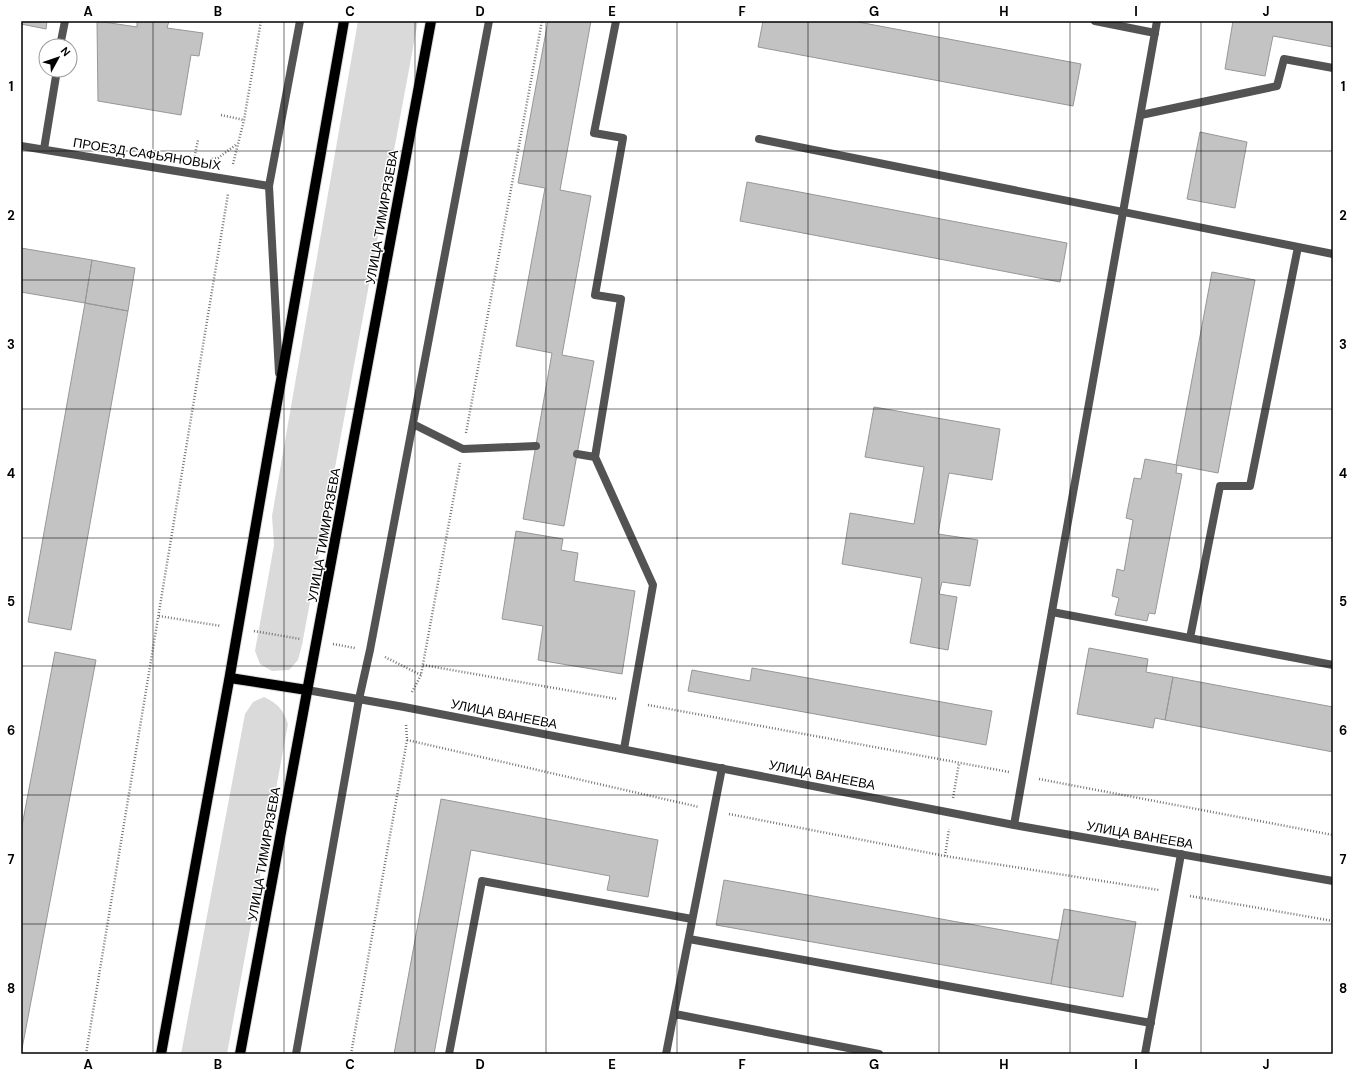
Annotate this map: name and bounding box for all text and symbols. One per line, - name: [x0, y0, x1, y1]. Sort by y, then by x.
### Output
- text: A: [83, 3, 93, 20]
- text: B: [214, 3, 222, 20]
- text: C: [345, 3, 355, 20]
- text: D: [475, 3, 485, 20]
- text: E: [608, 3, 616, 20]
- text: F: [738, 3, 746, 20]
- text: G: [869, 3, 879, 20]
- text: H: [999, 3, 1009, 20]
- text: I: [1134, 3, 1138, 20]
- text: J: [1262, 3, 1270, 20]
- north arrow: [38, 38, 78, 78]
- text: N: [58, 44, 74, 59]
- text: 1: [9, 78, 13, 95]
- text: 1: [1341, 78, 1345, 95]
- street label: ПРОЕЗД САФЬЯНОВЫХ: [72, 134, 222, 174]
- street label: УЛИЦА ТИМИРЯЗЕВА: [362, 148, 402, 286]
- text: 2: [7, 207, 15, 224]
- text: 2: [1339, 207, 1347, 224]
- text: 3: [7, 336, 15, 353]
- text: 3: [1339, 336, 1347, 353]
- text: 4: [7, 465, 15, 482]
- text: 4: [1339, 465, 1347, 482]
- street label: УЛИЦА ТИМИРЯЗЕВА: [304, 466, 344, 604]
- text: 5: [7, 593, 15, 610]
- text: 5: [1339, 593, 1347, 610]
- street label: УЛИЦА ВАНЕЕВА: [449, 695, 559, 733]
- text: 6: [7, 722, 15, 739]
- text: 6: [1339, 722, 1347, 739]
- street label: УЛИЦА ВАНЕЕВА: [767, 756, 877, 794]
- street label: УЛИЦА ТИМИРЯЗЕВА: [244, 785, 284, 923]
- street label: УЛИЦА ВАНЕЕВА: [1085, 817, 1195, 853]
- text: 7: [8, 851, 15, 868]
- text: 7: [1340, 851, 1347, 868]
- text: 8: [7, 980, 15, 997]
- text: 8: [1339, 980, 1347, 997]
- text: A: [83, 1056, 93, 1073]
- text: B: [214, 1056, 222, 1073]
- text: C: [345, 1056, 355, 1073]
- text: D: [475, 1056, 485, 1073]
- text: E: [608, 1056, 616, 1073]
- text: F: [738, 1056, 746, 1073]
- text: G: [869, 1056, 879, 1073]
- text: H: [999, 1056, 1009, 1073]
- text: I: [1134, 1056, 1138, 1073]
- text: J: [1262, 1056, 1270, 1073]

